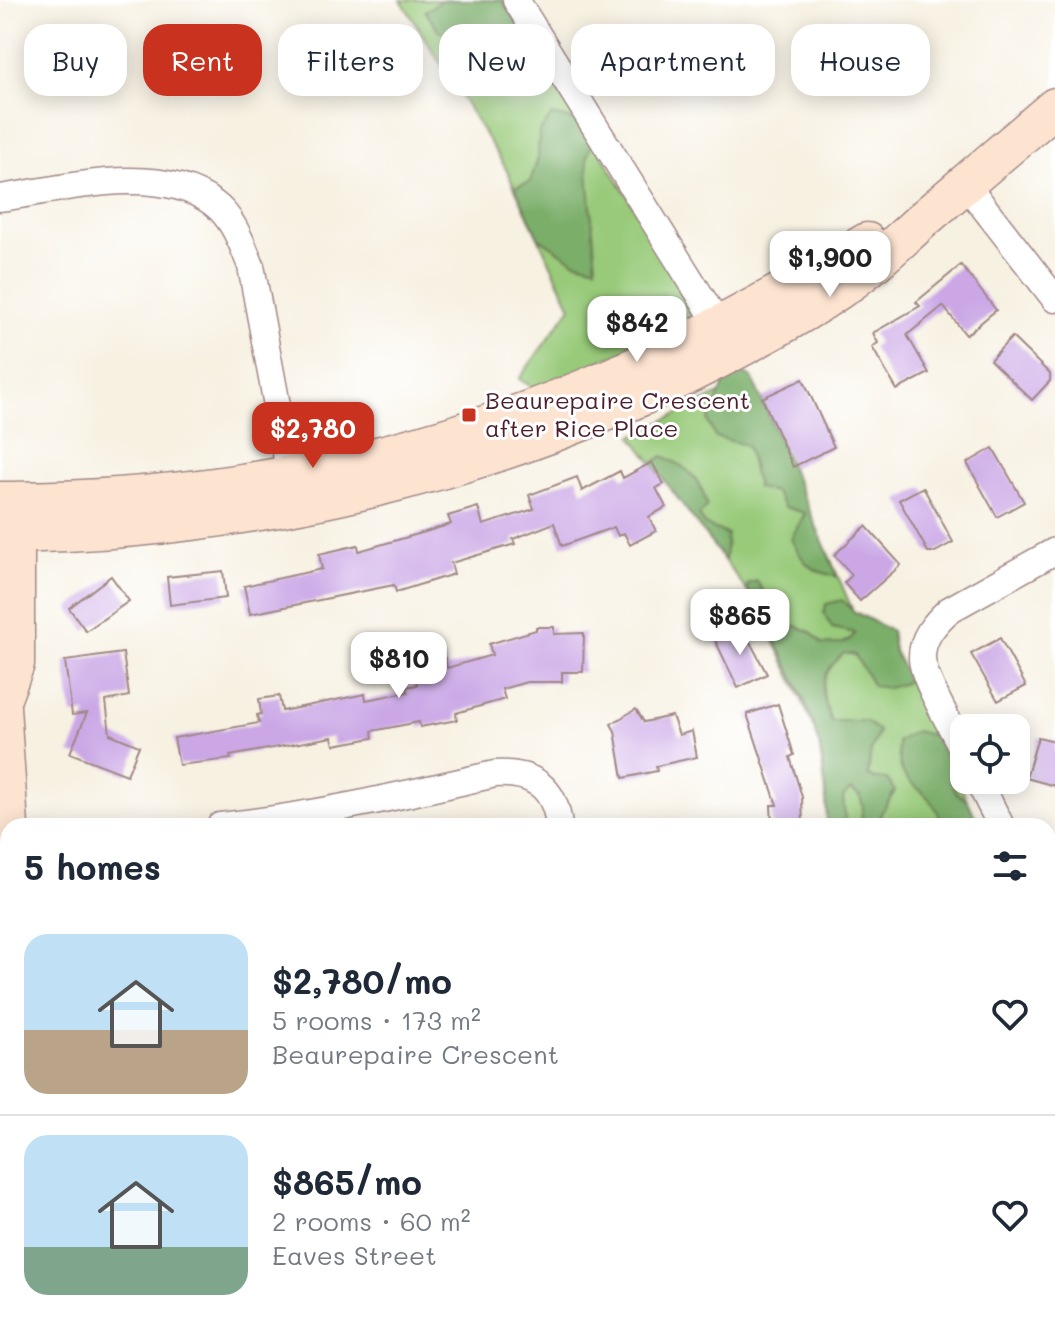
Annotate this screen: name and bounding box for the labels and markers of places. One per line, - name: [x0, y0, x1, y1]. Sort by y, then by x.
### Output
- pin: $1,900: [765, 231, 895, 299]
- pin: $842: [590, 296, 684, 364]
- place label: Beaurepaire Crescent after Rice Place: [485, 384, 750, 443]
- pin: $2,780: [248, 402, 378, 470]
- marker: Beaurepaire Crescent after Rice Place: [460, 406, 478, 424]
- pin: $865: [693, 589, 787, 657]
- pin: $810: [352, 632, 446, 700]

